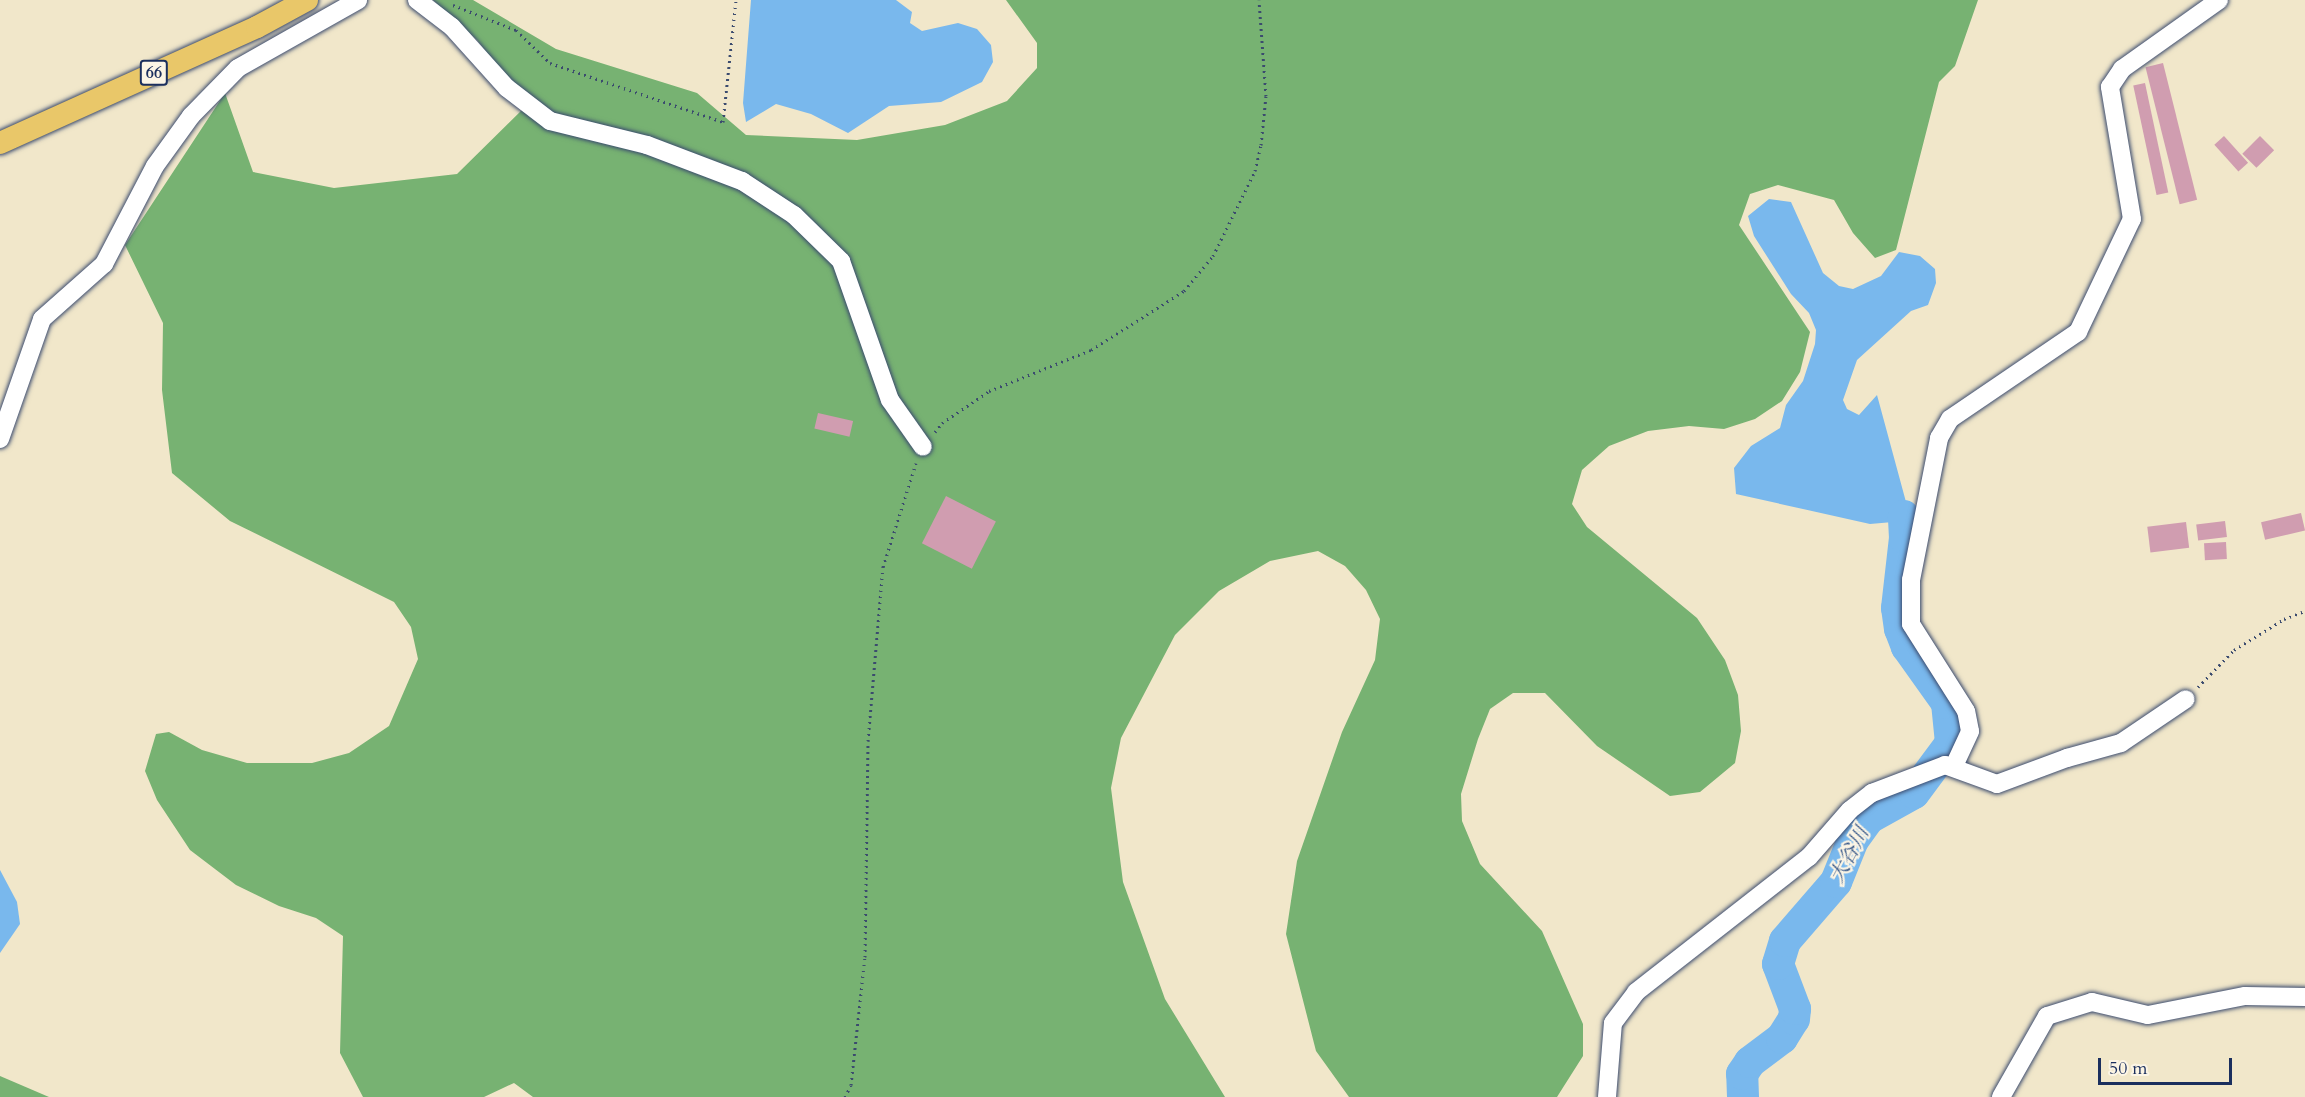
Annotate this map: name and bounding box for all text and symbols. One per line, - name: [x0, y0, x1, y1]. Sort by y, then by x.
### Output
- road number: 66: [139, 60, 169, 86]
- water label: 大谷川: [1824, 823, 1874, 887]
- scale bar: [2101, 1046, 2234, 1084]
- text: 50 m: [2109, 1056, 2148, 1081]

